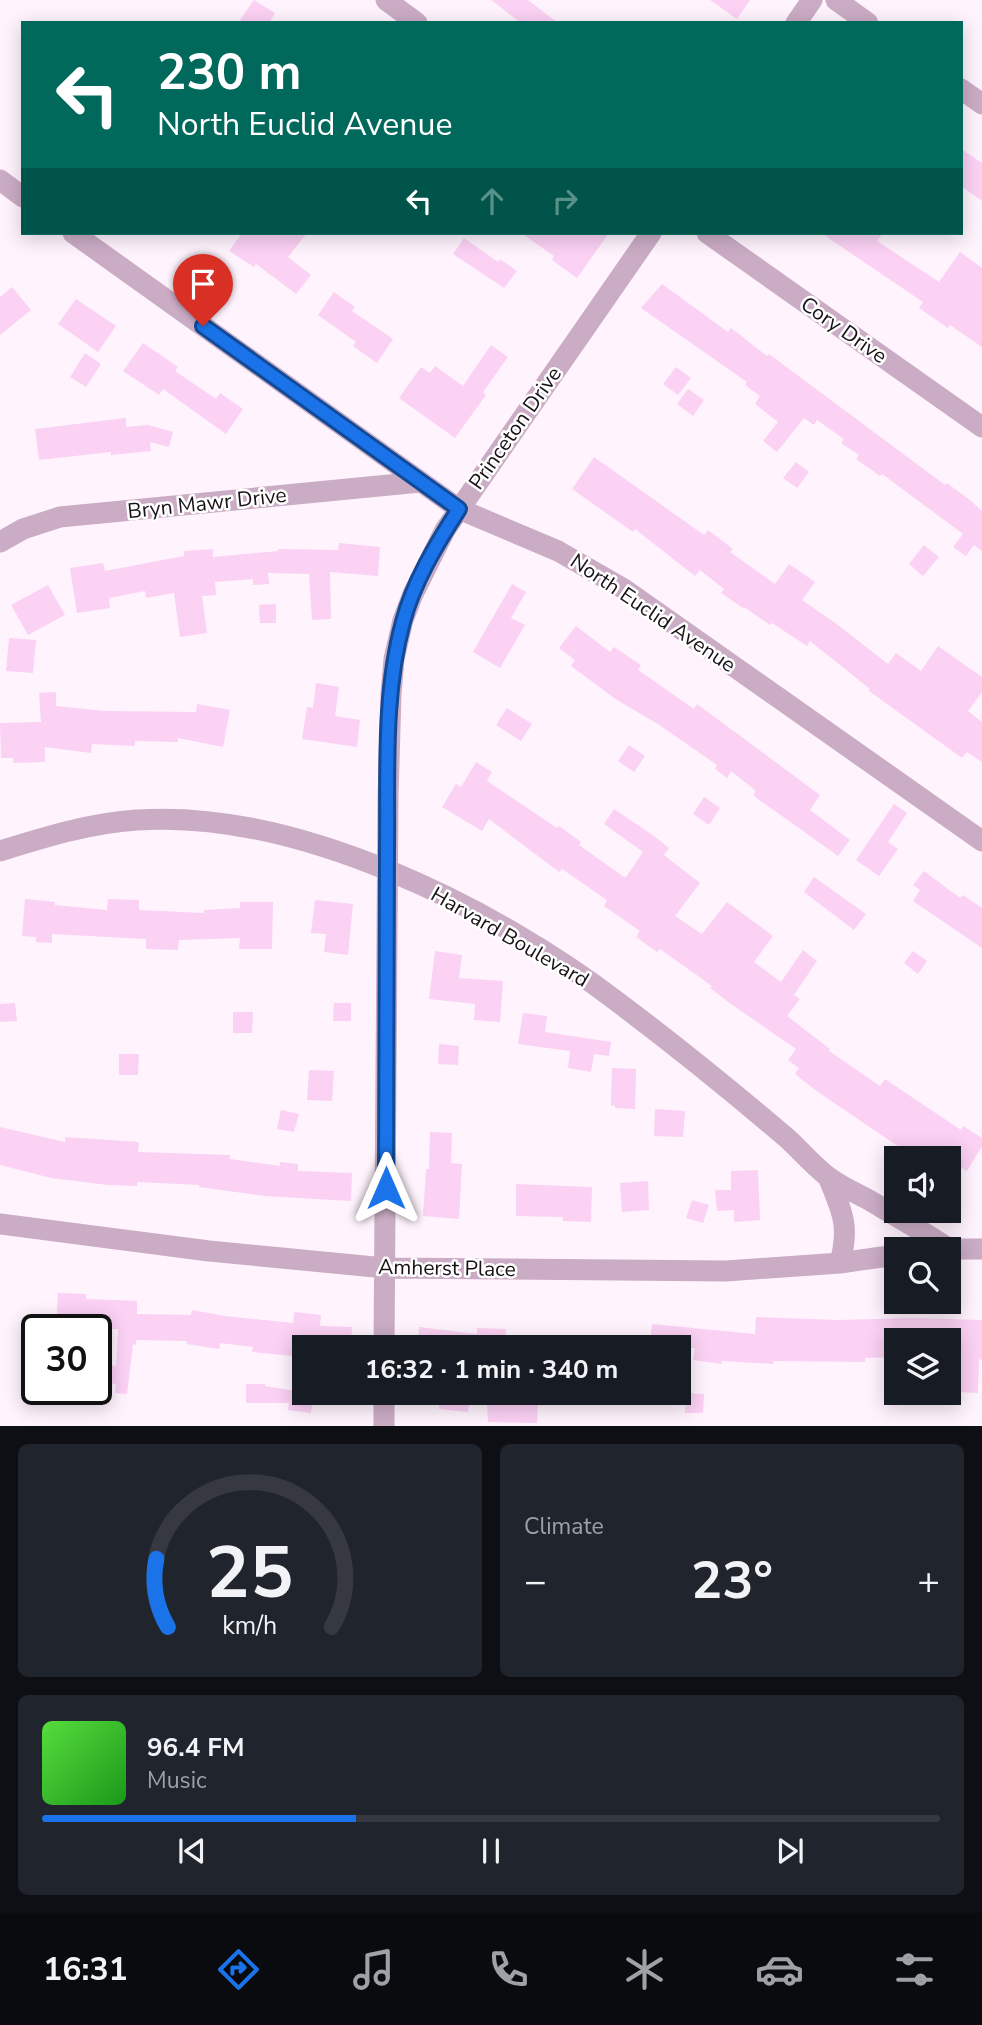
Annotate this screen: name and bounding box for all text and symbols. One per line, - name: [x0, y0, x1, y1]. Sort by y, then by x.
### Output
- text: 230 m: [157, 39, 301, 106]
- icon: left: [42, 49, 133, 140]
- text: North Euclid Avenue: [157, 103, 452, 146]
- icon: left: [400, 182, 438, 220]
- icon: ahead: [473, 182, 511, 220]
- icon: right: [546, 182, 584, 220]
- pin: [173, 254, 233, 326]
- icon: arrive: [184, 265, 222, 303]
- street label: Cory Drive: [795, 290, 893, 370]
- street label: Princeton Drive: [462, 361, 568, 495]
- street label: Bryn Mawr Drive: [126, 481, 288, 525]
- street label: North Euclid Avenue: [565, 547, 741, 679]
- street label: Harvard Boulevard: [426, 880, 594, 994]
- map controls: [884, 1146, 961, 1405]
- button: sound: [884, 1146, 961, 1223]
- position arrow: [349, 1151, 423, 1225]
- button: search: [884, 1237, 961, 1314]
- street label: Amherst Place: [378, 1253, 516, 1283]
- speed limit sign: 30: [21, 1314, 112, 1405]
- button: layers: [884, 1328, 961, 1405]
- text: 16:32 · 1 min · 340 m: [365, 1352, 618, 1387]
- text: Climate: [524, 1511, 604, 1542]
- text: 25: [206, 1523, 294, 1623]
- text: 23°: [691, 1545, 773, 1616]
- text: −: [524, 1556, 547, 1607]
- text: +: [917, 1556, 940, 1607]
- text: km/h: [222, 1608, 278, 1642]
- text: 96.4 FM: [147, 1730, 244, 1765]
- text: Music: [147, 1765, 207, 1796]
- icon: previous: [173, 1832, 211, 1870]
- icon: pause: [472, 1832, 510, 1870]
- icon: next: [771, 1832, 809, 1870]
- icon: directions: [214, 1945, 263, 1994]
- icon: music: [349, 1945, 398, 1994]
- icon: phone: [484, 1945, 533, 1994]
- icon: climate: [620, 1945, 669, 1994]
- icon: car: [755, 1945, 804, 1994]
- icon: filters: [890, 1945, 939, 1994]
- text: 16:31: [43, 1948, 128, 1991]

